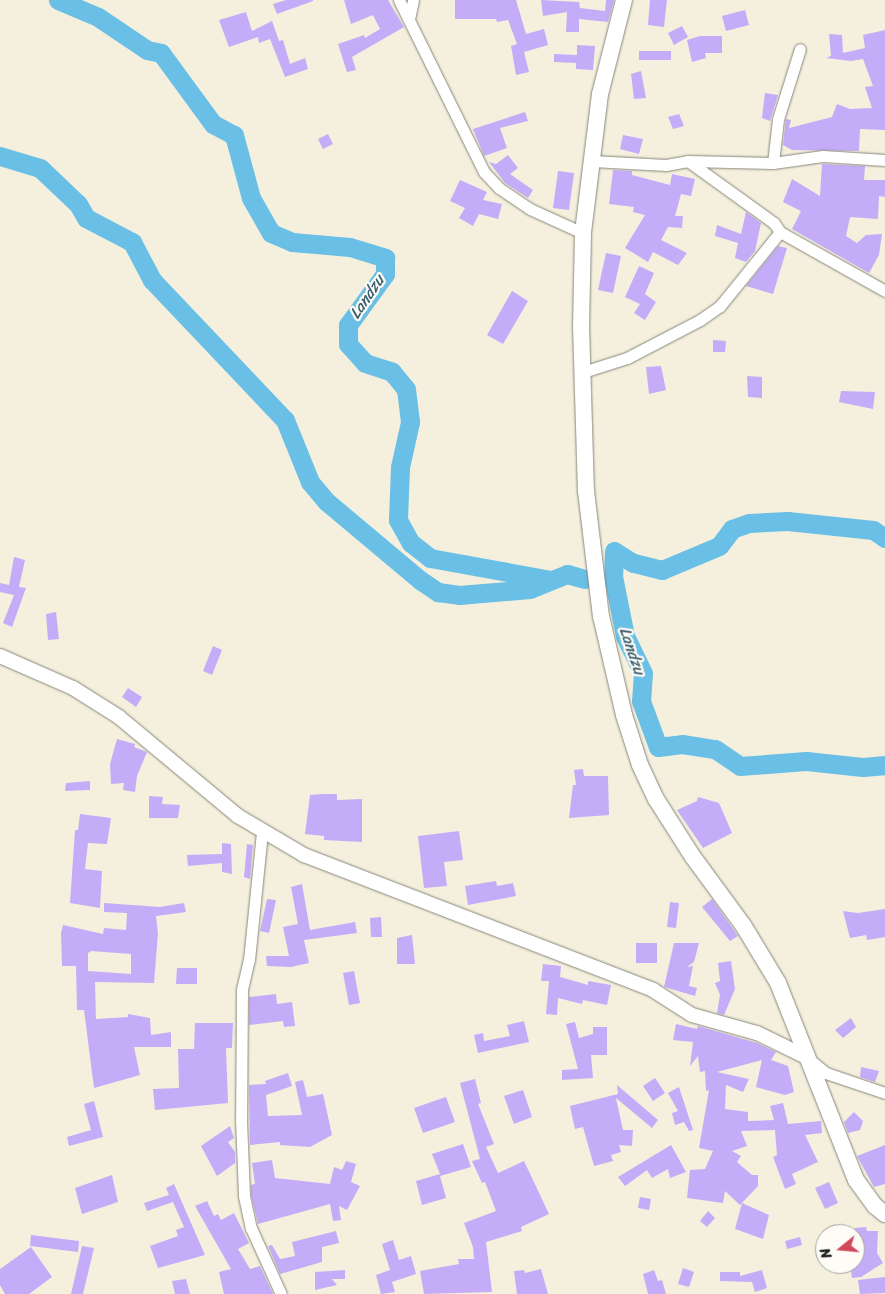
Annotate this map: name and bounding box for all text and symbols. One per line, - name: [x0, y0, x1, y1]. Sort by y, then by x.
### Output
- water label: Landzu: [345, 271, 389, 323]
- water label: Landzu: [615, 625, 649, 677]
- north arrow: [815, 1224, 865, 1274]
- text: N: [813, 1245, 840, 1262]

